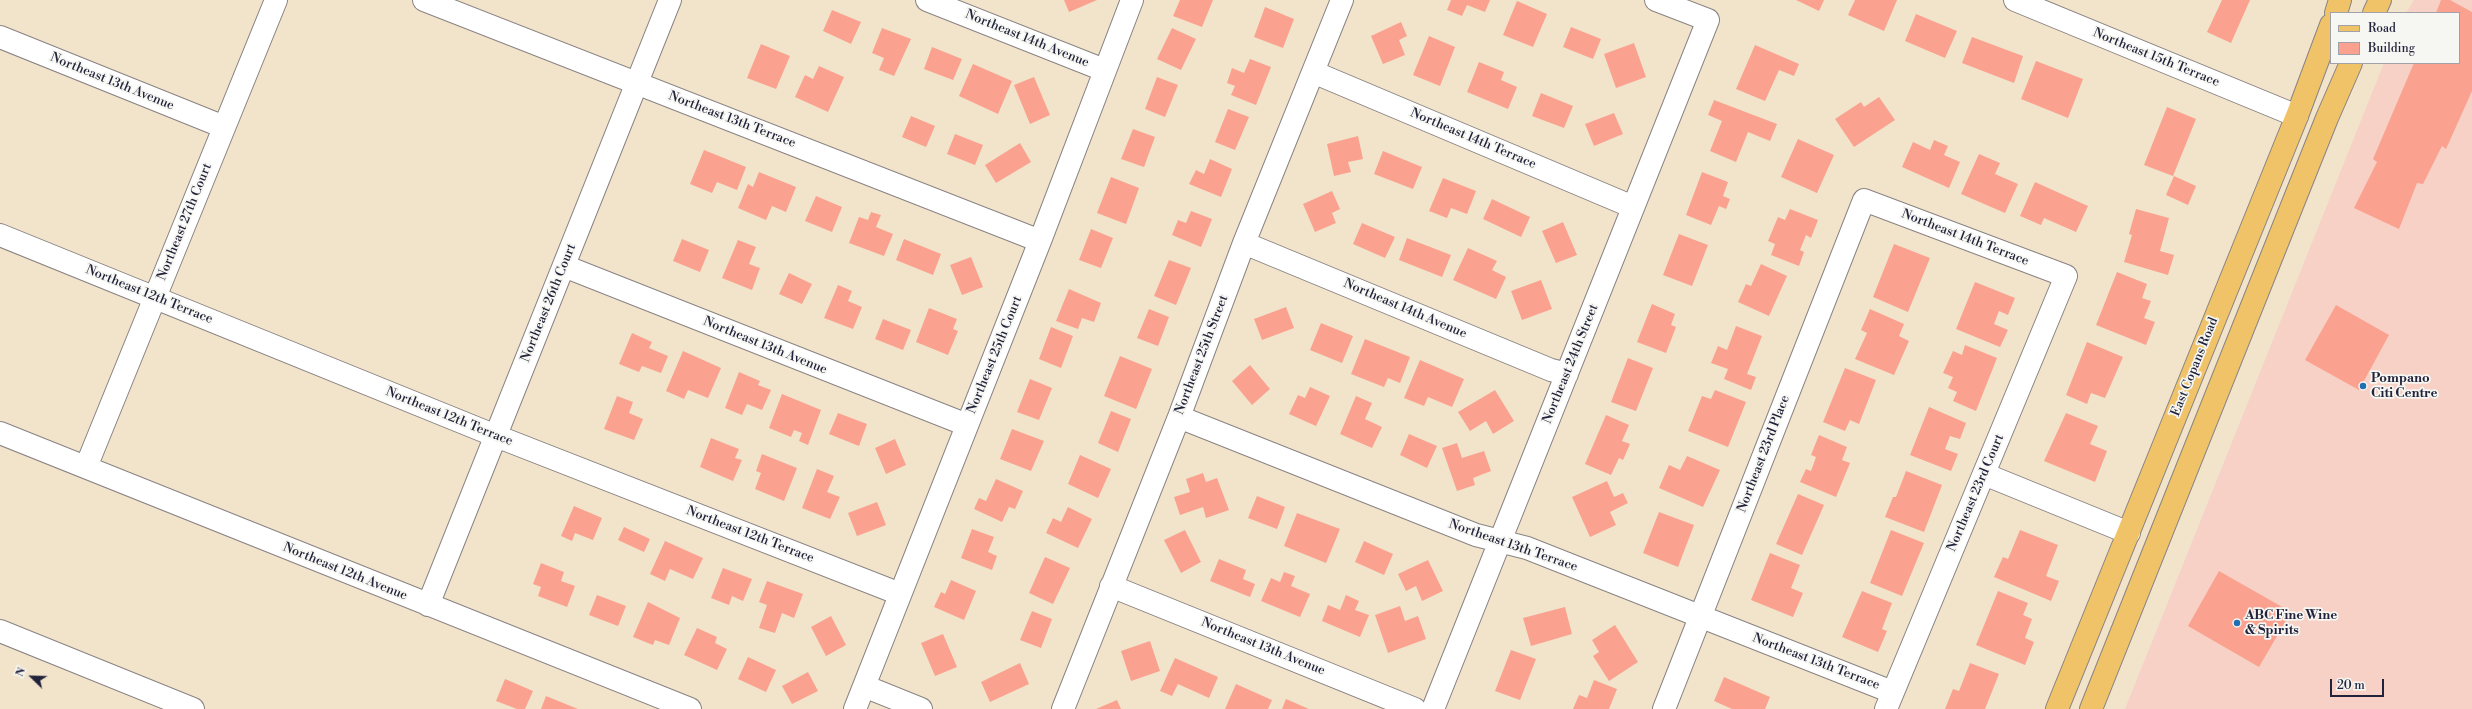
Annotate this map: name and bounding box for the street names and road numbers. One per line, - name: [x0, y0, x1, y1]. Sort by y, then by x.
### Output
- street label: Northeast 14th Avenue: [963, 7, 1091, 71]
- street label: Northeast 15th Terrace: [2090, 25, 2222, 91]
- street label: Northeast 13th Avenue: [48, 50, 176, 114]
- street label: Northeast 13th Terrace: [666, 88, 798, 152]
- street label: Northeast 14th Terrace: [1408, 105, 1538, 173]
- street label: Northeast 27th Court: [154, 161, 216, 283]
- street label: Northeast 14th Terrace: [1899, 206, 2031, 270]
- street label: Northeast 26th Court: [518, 242, 580, 364]
- street label: Northeast 12th Terrace: [83, 262, 215, 328]
- street label: Northeast 14th Avenue: [1341, 276, 1469, 342]
- street label: Northeast 25th Street: [1172, 293, 1232, 417]
- street label: Northeast 25th Court: [964, 294, 1026, 416]
- street label: Northeast 24th Street: [1540, 302, 1602, 426]
- street label: Northeast 13th Avenue: [701, 314, 829, 378]
- street label: East Copans Road: [2168, 315, 2222, 419]
- street label: Northeast 12th Terrace: [383, 384, 515, 450]
- street label: Northeast 23rd Place: [1734, 393, 1794, 515]
- street label: Northeast 23rd Court: [1944, 432, 2008, 554]
- street label: Northeast 12th Terrace: [684, 503, 816, 567]
- street label: Northeast 13th Terrace: [1447, 517, 1579, 575]
- street label: Northeast 12th Avenue: [280, 540, 410, 604]
- street label: Northeast 13th Avenue: [1199, 615, 1327, 679]
- street label: Northeast 13th Terrace: [1750, 630, 1882, 694]

